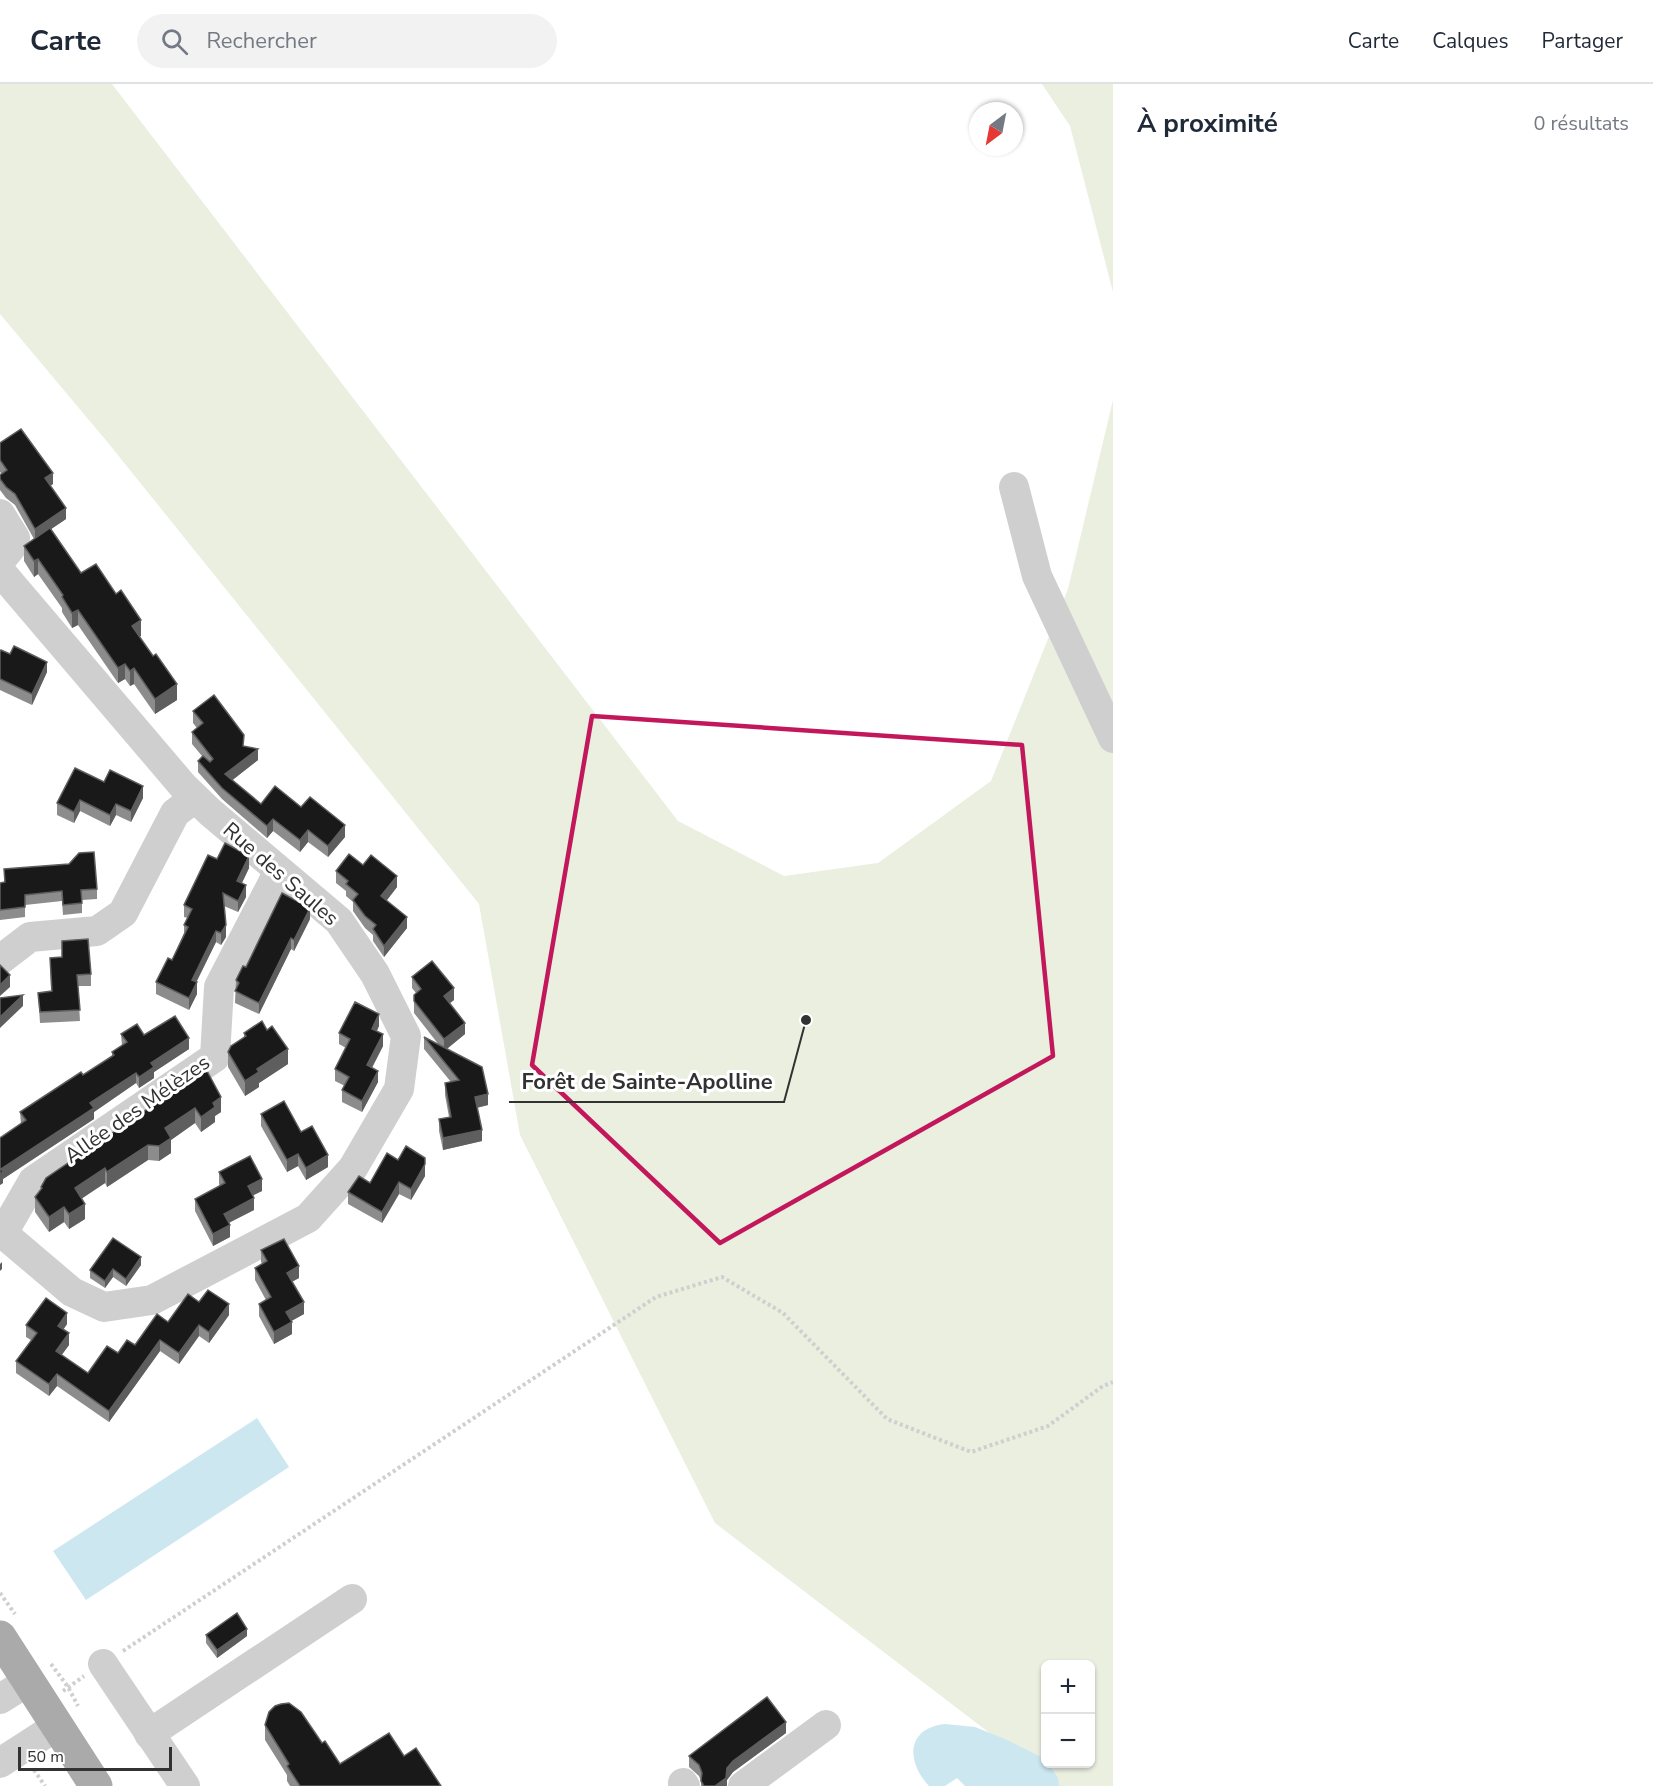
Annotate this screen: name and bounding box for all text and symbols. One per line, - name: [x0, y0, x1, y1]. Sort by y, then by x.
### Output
- search box: [137, 14, 557, 68]
- text: Carte: [30, 22, 101, 60]
- icon: search: [158, 25, 191, 58]
- text: Rechercher: [206, 26, 317, 56]
- text: Carte: [1348, 27, 1399, 55]
- text: Calques: [1432, 27, 1509, 55]
- text: Partager: [1542, 27, 1623, 55]
- north arrow: [969, 102, 1023, 156]
- text: À proximité: [1137, 106, 1278, 141]
- text: 0 résultats: [1533, 110, 1629, 137]
- street label: Rue des Saules: [217, 816, 345, 932]
- street label: Allée des Mélèzes: [59, 1048, 215, 1170]
- callout: Forêt de Sainte-Apolline: [509, 1062, 784, 1102]
- text: Forêt de Sainte-Apolline: [521, 1067, 773, 1097]
- map controls: [1041, 1660, 1095, 1768]
- button: +: [1041, 1660, 1095, 1714]
- button: −: [1041, 1714, 1095, 1768]
- scale bar: [18, 1744, 172, 1772]
- text: 50 m: [27, 1746, 64, 1768]

